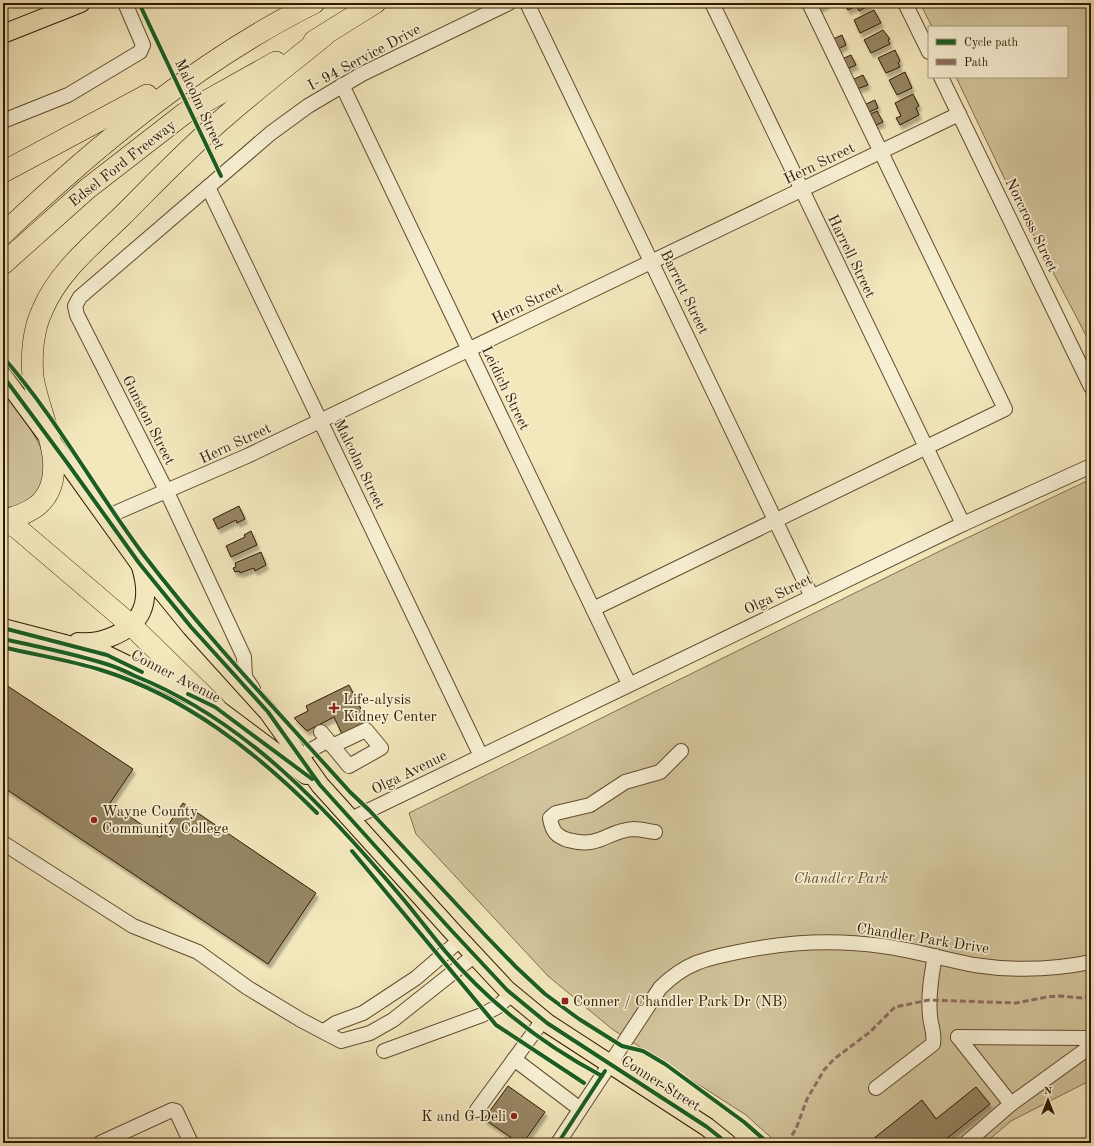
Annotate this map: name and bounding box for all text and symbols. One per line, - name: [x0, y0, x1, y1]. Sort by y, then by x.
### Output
- street label: I- 94 Service Drive: [306, 22, 424, 94]
- legend: [928, 26, 1068, 78]
- text: Cycle path: [964, 37, 1019, 49]
- street label: Malcolm Street: [171, 57, 226, 152]
- text: Path: [964, 57, 989, 69]
- street label: Edsel Ford Freeway: [67, 118, 179, 210]
- street label: Hern Street: [782, 141, 858, 188]
- street label: Norcross Street: [1001, 176, 1060, 275]
- street label: Harrell Street: [824, 213, 877, 301]
- street label: Barrett Street: [657, 248, 710, 337]
- street label: Hern Street: [490, 281, 566, 328]
- street label: Leidich Street: [478, 344, 531, 433]
- street label: Gunston Street: [119, 374, 177, 468]
- street label: Malcolm Street: [330, 417, 387, 512]
- street label: Hern Street: [198, 421, 274, 467]
- street label: Olga Street: [742, 572, 815, 618]
- street label: Conner Avenue: [128, 648, 223, 706]
- place label: Life-alysis Kidney Center: [343, 693, 437, 725]
- marker: Life-alysis Kidney Center: [328, 702, 340, 714]
- street label: Olga Avenue: [370, 749, 450, 798]
- place label: Wayne County Community College: [102, 805, 228, 837]
- marker: Wayne County Community College: [89, 815, 99, 825]
- park label: Chandler Park: [794, 872, 888, 887]
- street label: Chandler Park Drive: [855, 922, 990, 957]
- place label: Conner / Chandler Park Dr (NB): [573, 995, 788, 1010]
- marker: Conner / Chandler Park Dr (NB): [560, 996, 570, 1006]
- street label: Conner Street: [618, 1054, 703, 1115]
- north arrow: [1028, 1080, 1068, 1120]
- text: N: [1044, 1086, 1053, 1097]
- place label: K and G Deli: [421, 1110, 506, 1125]
- marker: K and G Deli: [509, 1111, 519, 1121]

